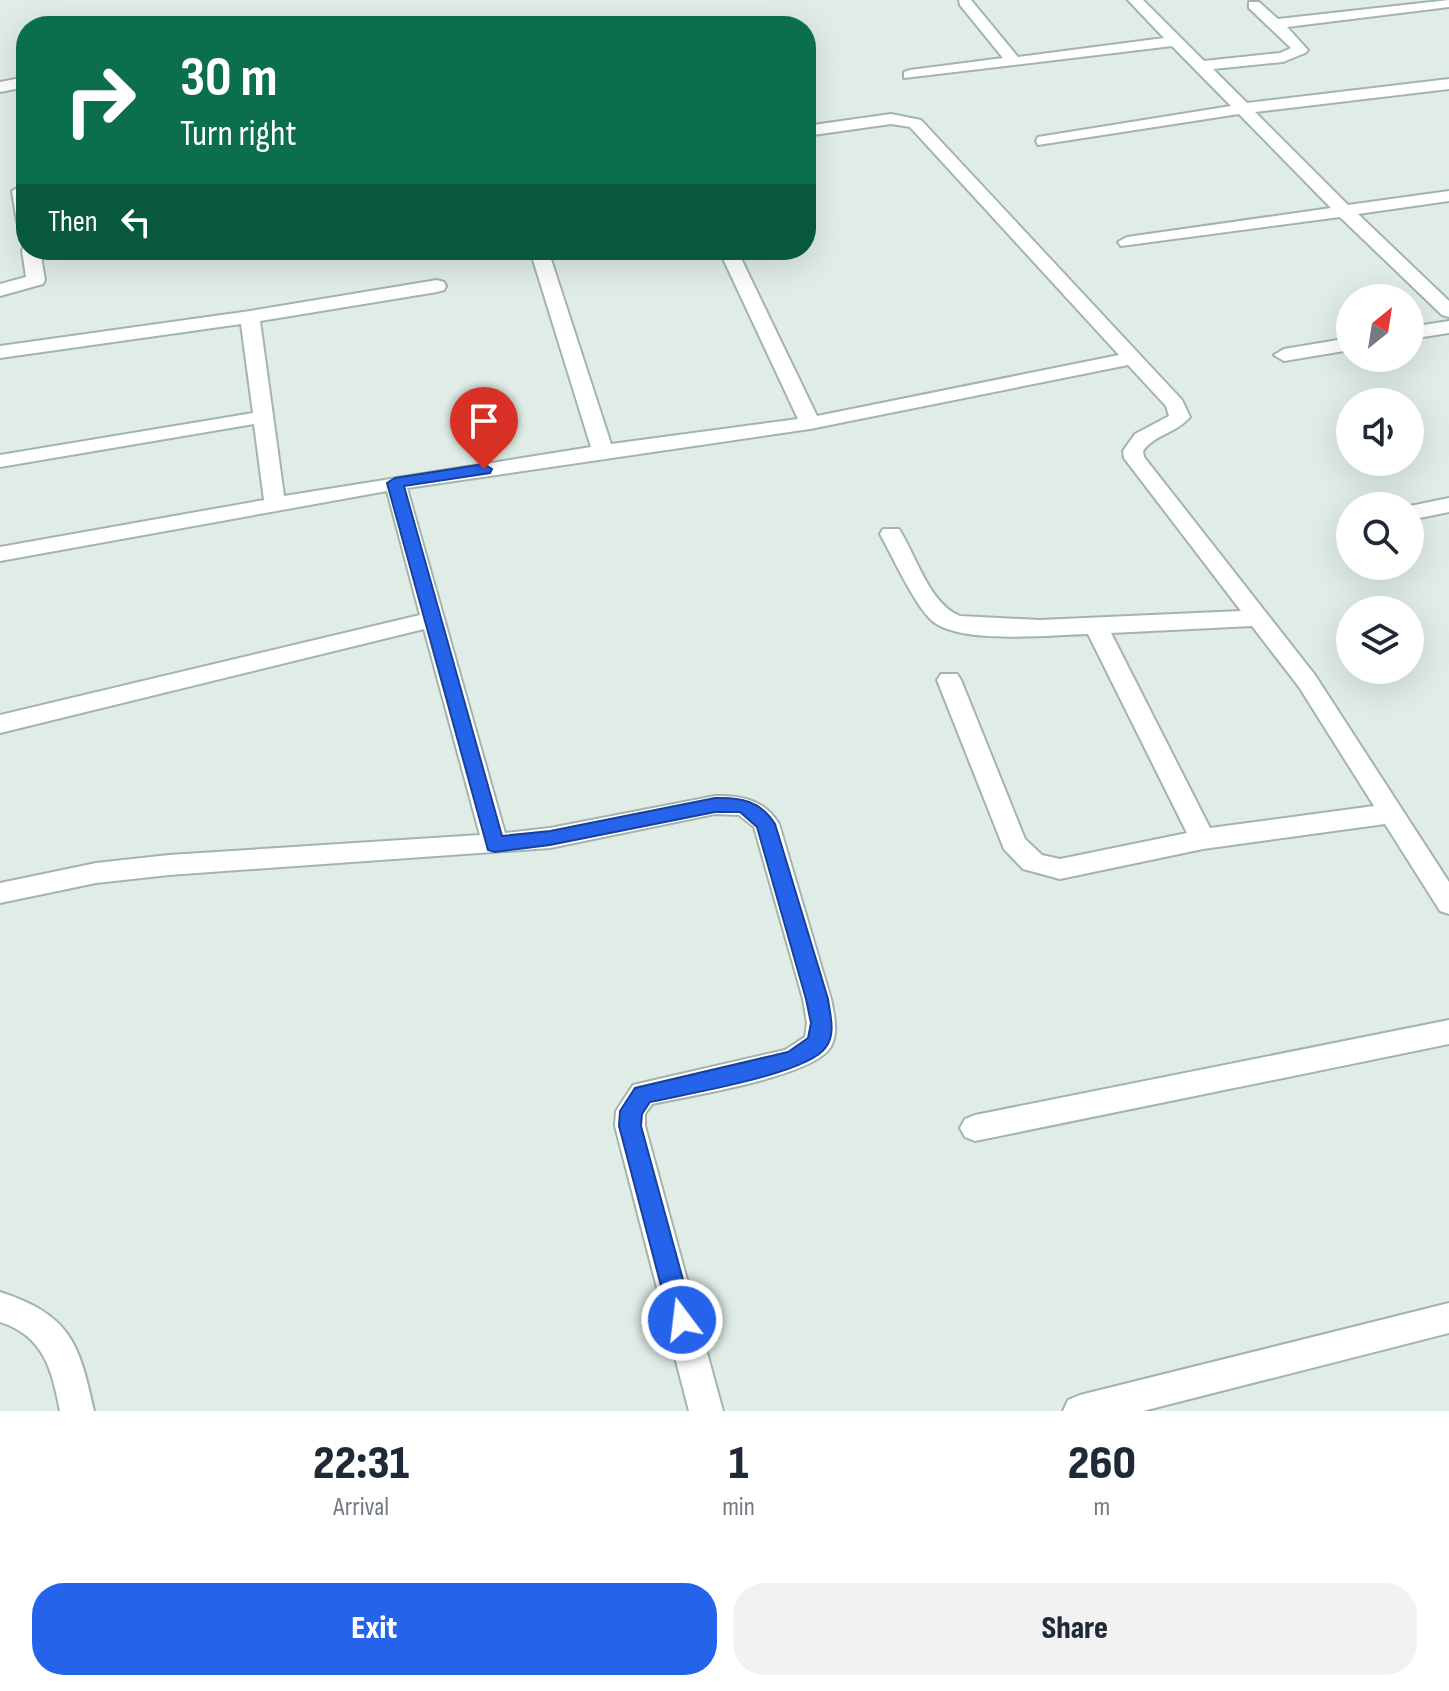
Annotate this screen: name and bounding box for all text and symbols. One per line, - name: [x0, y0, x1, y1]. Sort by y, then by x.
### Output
- text: 30 m: [180, 45, 278, 112]
- icon: right: [48, 48, 152, 152]
- text: Turn right: [180, 113, 297, 156]
- icon: left: [114, 200, 158, 244]
- text: Then: [48, 204, 98, 240]
- north arrow: [1336, 284, 1424, 372]
- map controls: [1336, 284, 1424, 684]
- pin: [450, 387, 518, 469]
- button: sound: [1336, 388, 1424, 476]
- icon: arrive: [462, 399, 506, 443]
- button: search: [1336, 492, 1424, 580]
- button: layers: [1336, 596, 1424, 684]
- position arrow: [640, 1278, 724, 1362]
- text: 22:31: [313, 1435, 409, 1492]
- text: 1: [729, 1435, 748, 1492]
- text: 260: [1068, 1435, 1136, 1492]
- text: Arrival: [333, 1492, 389, 1523]
- text: min: [722, 1492, 755, 1523]
- text: m: [1094, 1492, 1110, 1523]
- button: Exit: [32, 1583, 717, 1675]
- button: Share: [733, 1583, 1417, 1675]

